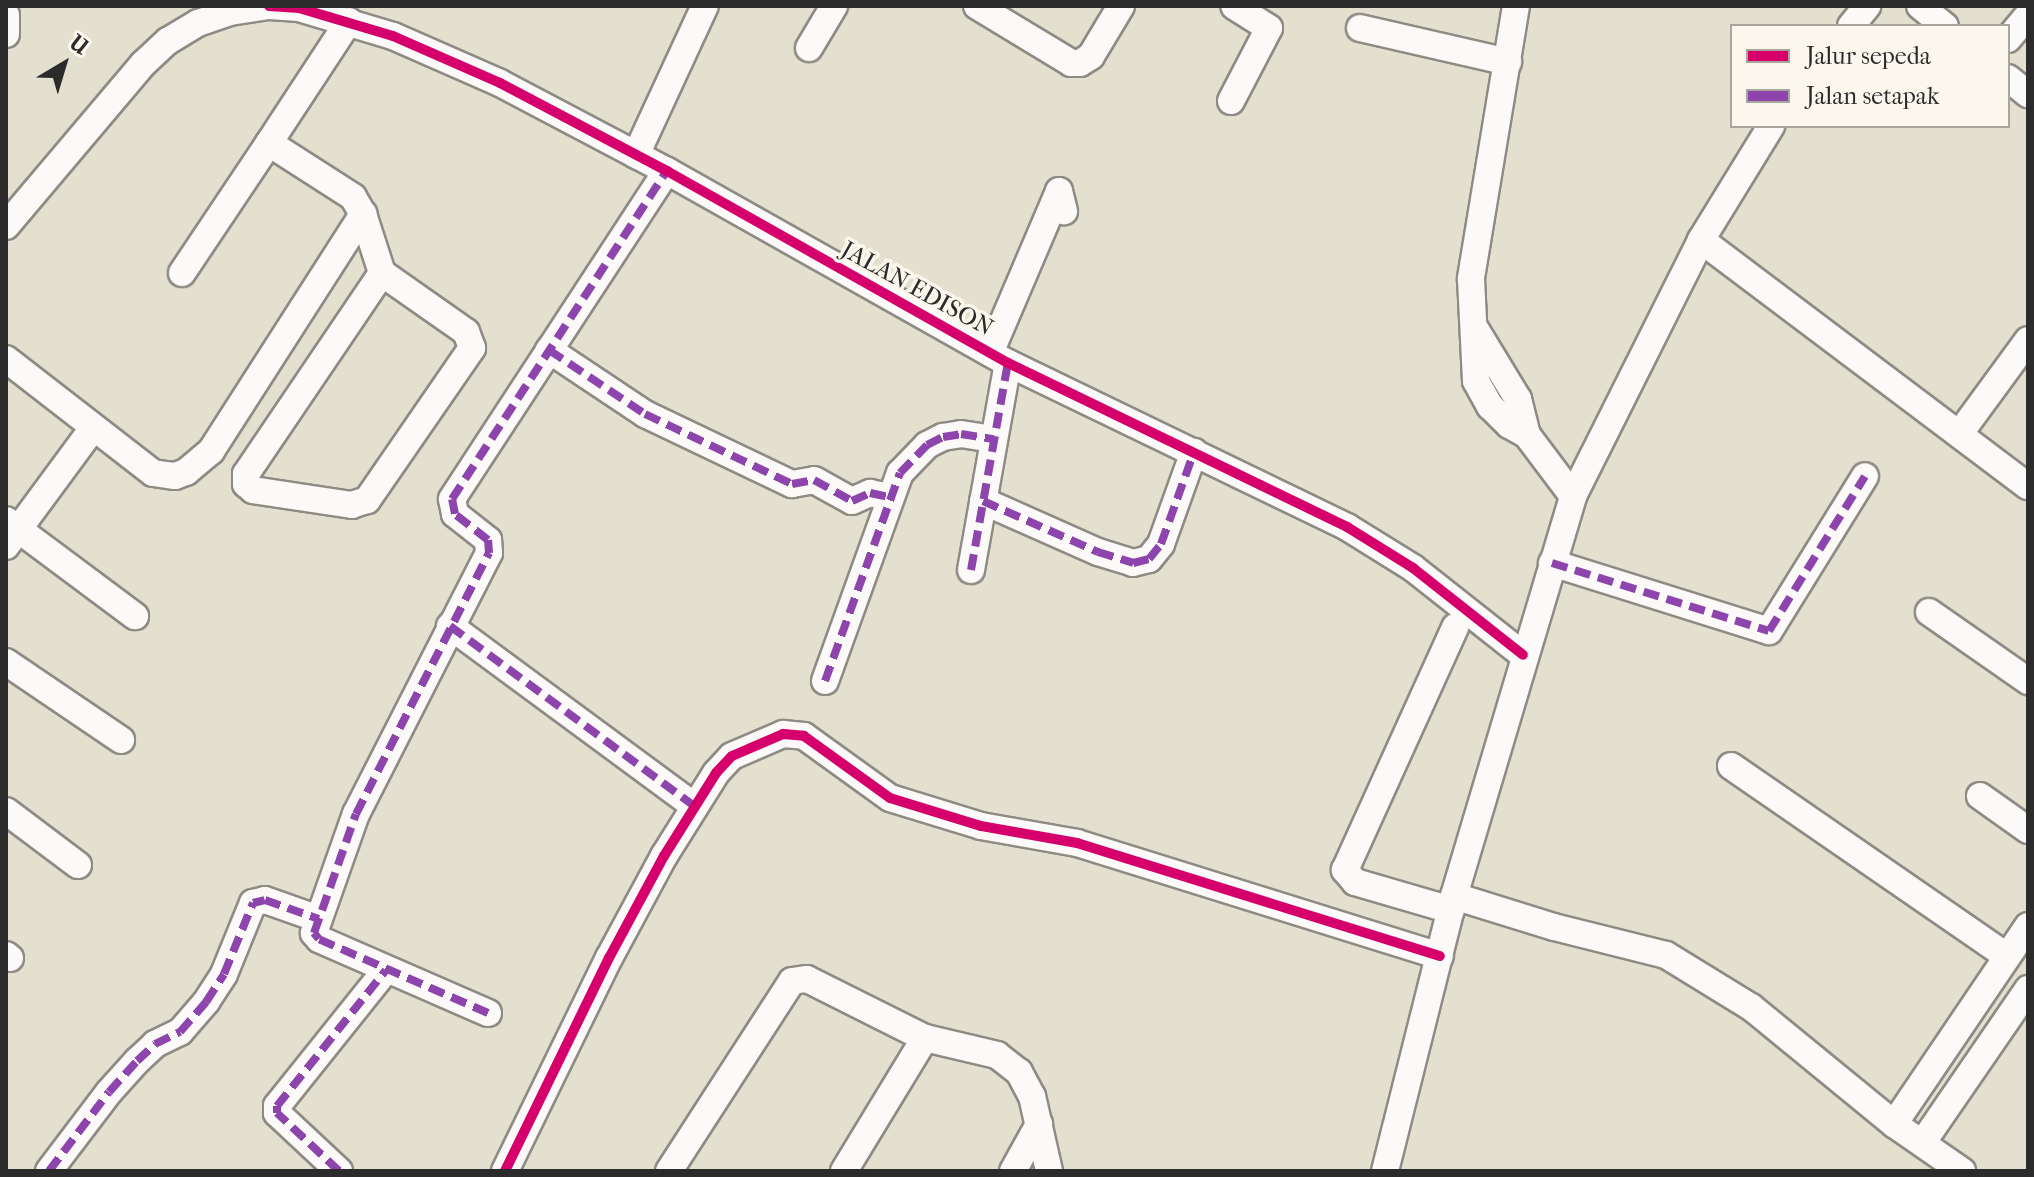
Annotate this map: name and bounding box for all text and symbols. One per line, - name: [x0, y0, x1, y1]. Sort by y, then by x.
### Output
- north arrow: [24, 24, 104, 104]
- legend: [1730, 24, 2010, 128]
- text: U: [64, 30, 94, 61]
- text: Jalur sepeda: [1806, 42, 1931, 70]
- text: Jalan setapak: [1806, 82, 1939, 110]
- street label: JALAN EDISON: [836, 235, 998, 343]

